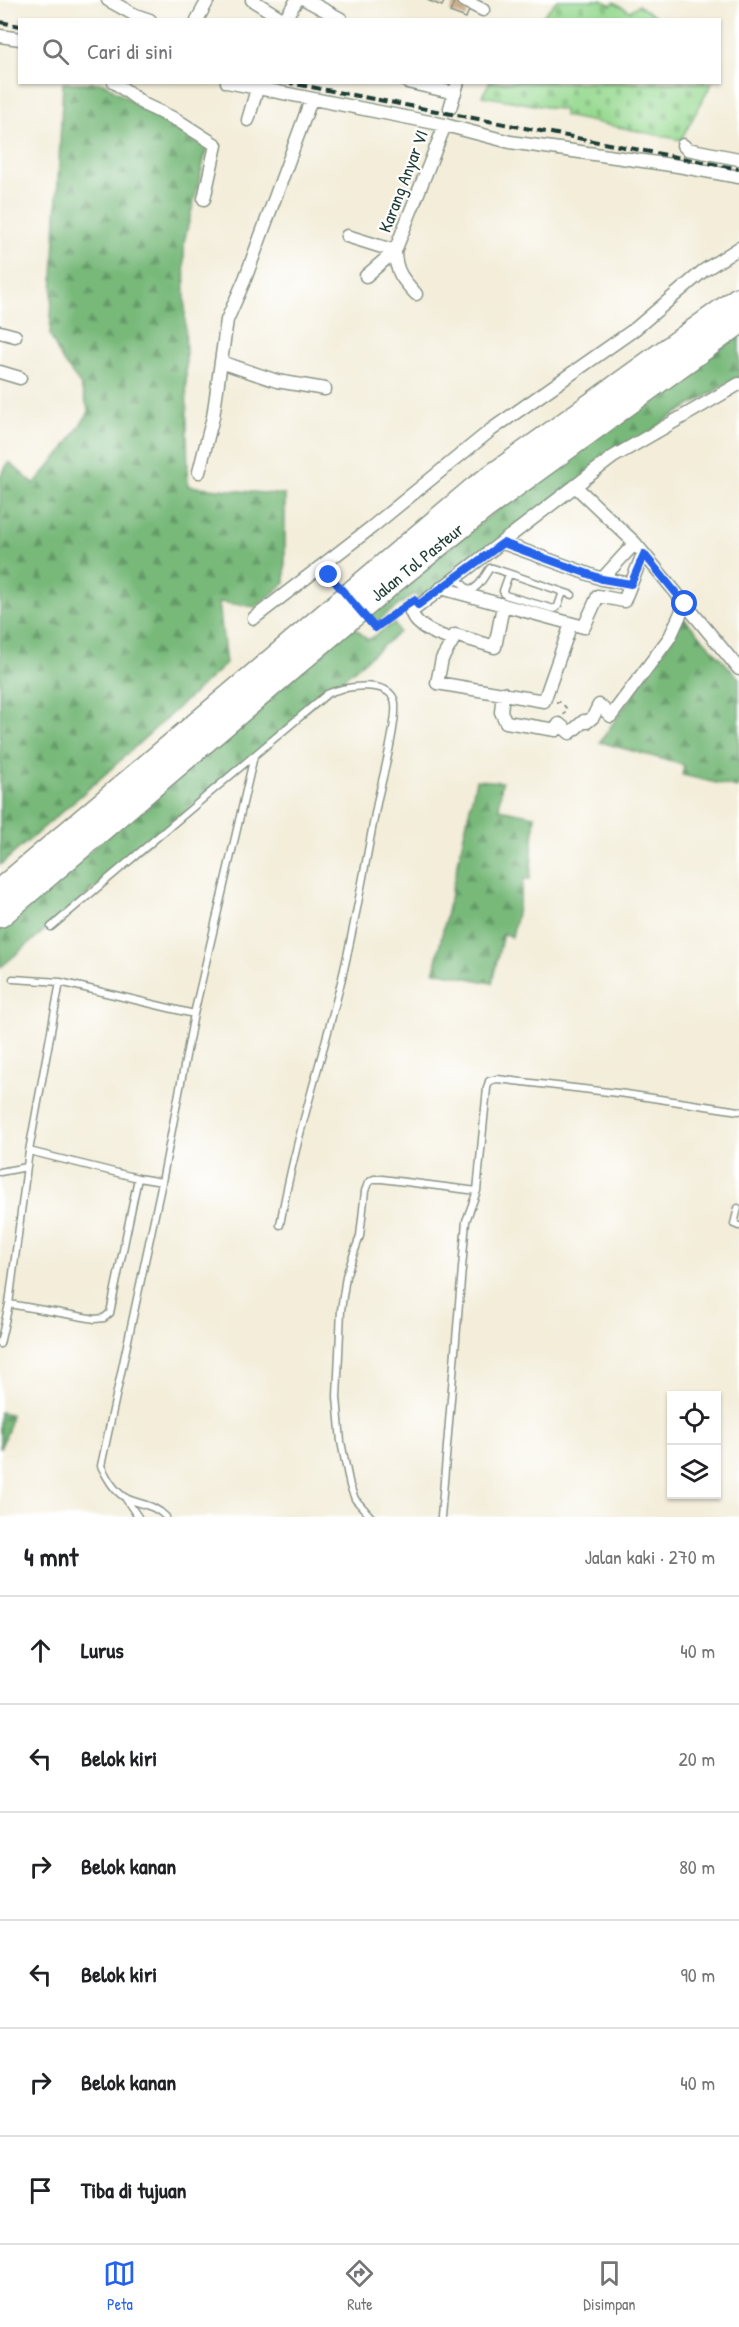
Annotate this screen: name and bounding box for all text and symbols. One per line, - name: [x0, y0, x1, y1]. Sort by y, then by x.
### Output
- search box: [18, 18, 721, 84]
- icon: search: [39, 35, 72, 68]
- text: Cari di sini: [87, 36, 173, 66]
- street label: Karang Anyar VI: [372, 126, 434, 236]
- street label: Jalan Tol Pasteur: [365, 517, 469, 607]
- route end: [315, 561, 341, 587]
- route start: [671, 590, 697, 616]
- map controls: [667, 1391, 721, 1499]
- button: locate: [667, 1391, 721, 1445]
- button: layers: [667, 1445, 721, 1499]
- text: 4 mnt: [24, 1539, 78, 1574]
- text: Jalan kaki · 270 m: [584, 1543, 715, 1570]
- icon: ahead: [24, 1634, 57, 1667]
- text: Lurus: [81, 1635, 124, 1665]
- text: 40 m: [680, 1637, 715, 1664]
- icon: left: [24, 1742, 57, 1775]
- text: Belok kiri: [81, 1743, 157, 1773]
- text: 20 m: [678, 1745, 715, 1772]
- icon: right: [24, 1850, 57, 1883]
- text: Belok kanan: [81, 1851, 176, 1881]
- text: 80 m: [679, 1853, 715, 1880]
- icon: left: [24, 1958, 57, 1991]
- text: Belok kiri: [81, 1959, 157, 1989]
- text: 90 m: [681, 1961, 715, 1988]
- icon: right: [24, 2066, 57, 2099]
- text: Belok kanan: [81, 2067, 176, 2097]
- text: 40 m: [680, 2069, 715, 2096]
- icon: arrive: [24, 2174, 57, 2207]
- text: Tiba di tujuan: [81, 2175, 186, 2205]
- tab: Peta: [103, 2257, 136, 2315]
- tab: Rute: [343, 2257, 376, 2315]
- tab: Disimpan: [583, 2257, 636, 2315]

